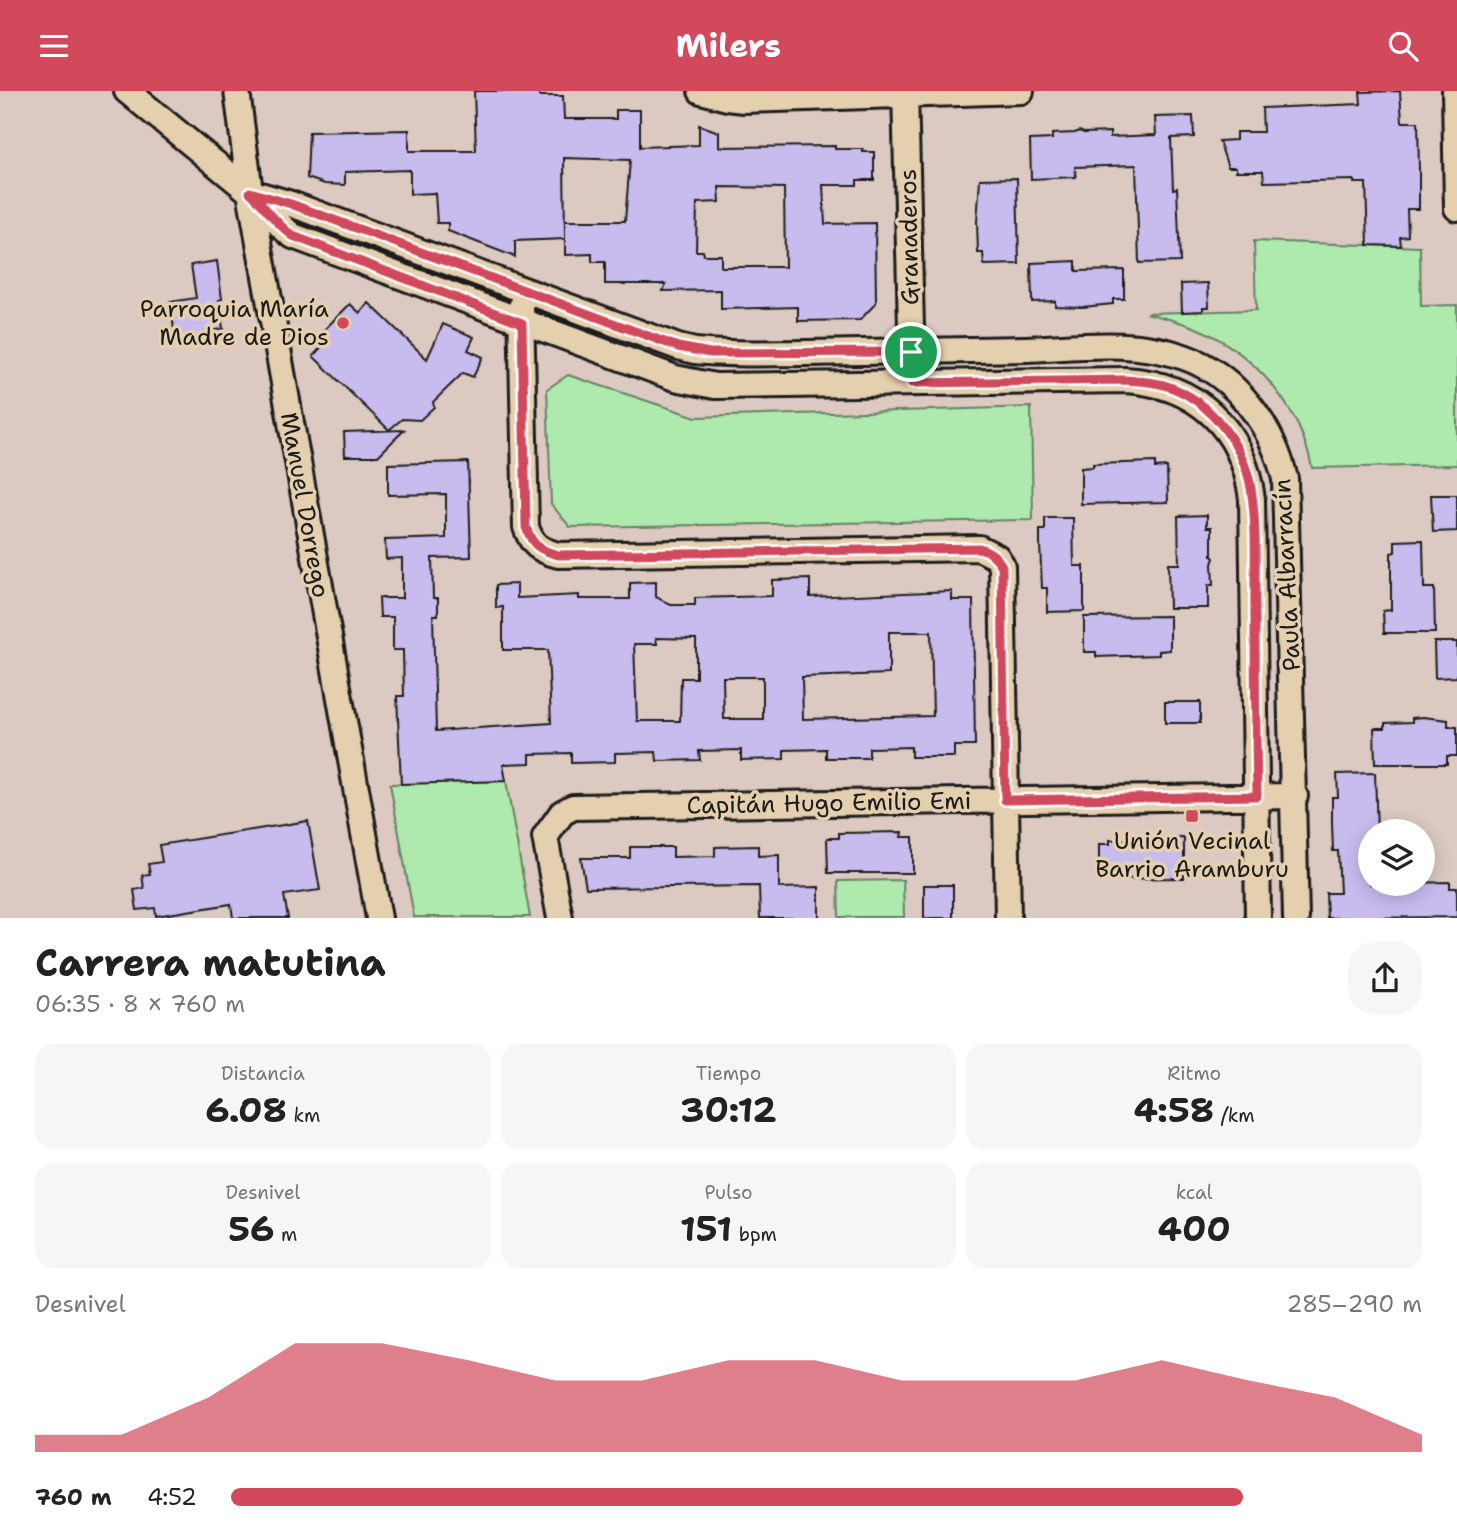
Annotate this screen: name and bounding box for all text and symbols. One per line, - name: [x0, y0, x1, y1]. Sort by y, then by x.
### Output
- text: Milers: [676, 24, 781, 67]
- icon: menu: [35, 27, 73, 65]
- icon: search: [1384, 27, 1422, 65]
- street label: Granaderos: [892, 168, 926, 306]
- place label: Parroquia María Madre de Dios: [140, 293, 329, 353]
- marker: Parroquia María Madre de Dios: [335, 315, 351, 331]
- pin: [881, 322, 941, 382]
- icon: arrive: [892, 333, 930, 371]
- street label: Manuel Dorrego: [273, 410, 337, 600]
- street label: Paula Albarracín: [1266, 478, 1308, 672]
- street label: Capitán Hugo Emilio Emi: [686, 785, 972, 821]
- marker: Unión Vecinal Barrio Aramburu: [1184, 808, 1200, 824]
- map controls: [1358, 819, 1435, 896]
- button: layers: [1358, 819, 1435, 896]
- place label: Unión Vecinal Barrio Aramburu: [1095, 825, 1289, 885]
- text: Carrera matutina: [35, 937, 386, 988]
- button: share: [1348, 941, 1422, 1015]
- text: 06:35 · 8 × 760 m: [35, 989, 245, 1019]
- text: Distancia: [221, 1061, 305, 1086]
- text: Tiempo: [696, 1061, 761, 1086]
- text: Ritmo: [1167, 1061, 1221, 1086]
- text: 6.08: [205, 1086, 287, 1133]
- text: 30:12: [680, 1086, 777, 1133]
- text: 4:58: [1134, 1086, 1214, 1133]
- text: km: [287, 1103, 320, 1128]
- text: /km: [1214, 1103, 1255, 1128]
- text: Desnivel: [225, 1180, 300, 1205]
- text: Pulso: [704, 1180, 753, 1205]
- text: kcal: [1176, 1180, 1213, 1205]
- text: 56: [228, 1205, 275, 1252]
- text: 151: [680, 1205, 732, 1252]
- text: 400: [1157, 1205, 1231, 1252]
- text: m: [275, 1222, 297, 1247]
- text: bpm: [732, 1222, 777, 1247]
- text: Desnivel: [35, 1289, 126, 1319]
- text: 285–290 m: [1286, 1289, 1422, 1319]
- text: 760 m: [35, 1482, 112, 1512]
- text: 4:52: [147, 1482, 197, 1512]

